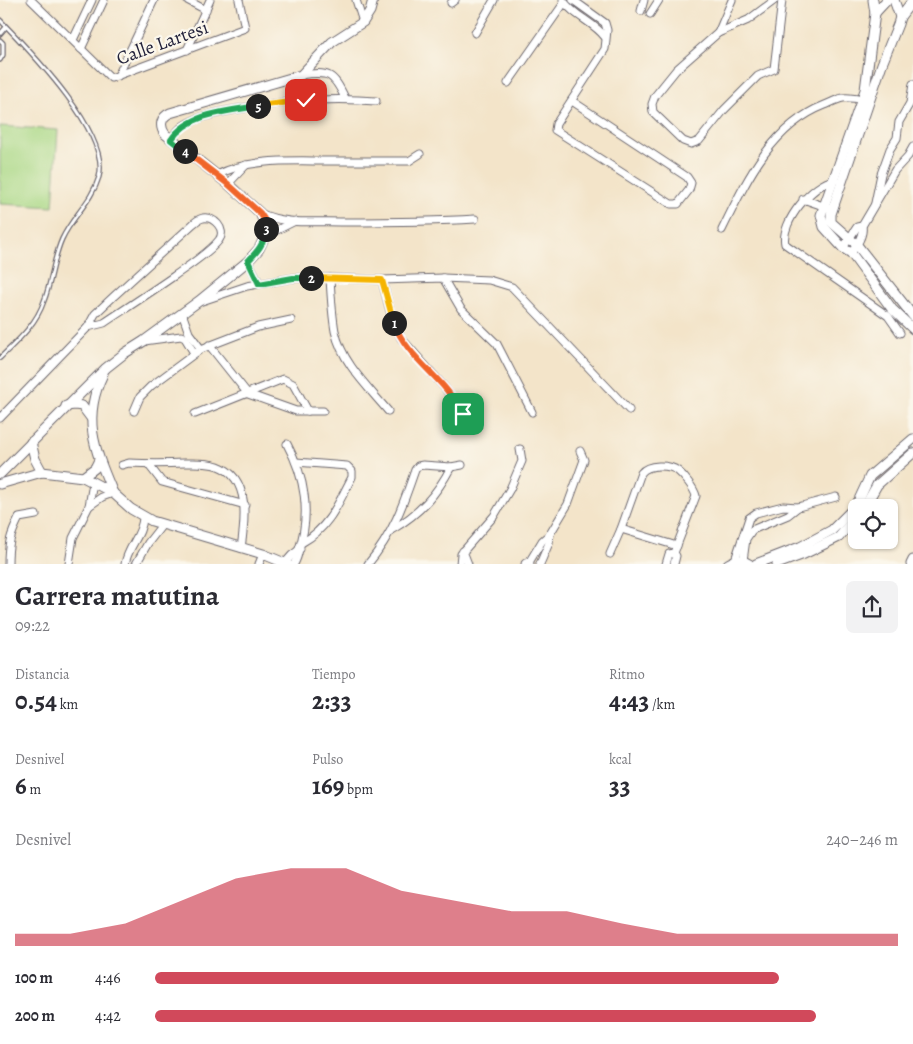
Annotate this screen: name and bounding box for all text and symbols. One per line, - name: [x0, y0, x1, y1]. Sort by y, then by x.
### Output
- street label: Calle Lartesi: [113, 14, 212, 72]
- pin: [285, 79, 327, 121]
- icon: check: [292, 86, 320, 114]
- pin: 5: [246, 94, 270, 118]
- text: 5: [256, 97, 261, 116]
- pin: 4: [172, 138, 198, 164]
- text: 4: [182, 142, 189, 161]
- pin: 3: [254, 216, 278, 242]
- text: 3: [263, 220, 270, 239]
- pin: 2: [298, 266, 324, 290]
- text: 2: [308, 269, 315, 288]
- pin: 1: [382, 310, 406, 336]
- text: 1: [392, 314, 397, 333]
- pin: [442, 393, 484, 435]
- icon: arrive: [449, 400, 477, 428]
- map controls: [848, 499, 898, 549]
- button: locate: [848, 499, 898, 549]
- text: Carrera matutina: [15, 577, 219, 615]
- button: share: [846, 581, 898, 633]
- text: 09:22: [15, 615, 50, 637]
- text: Distancia: [15, 665, 70, 684]
- text: Tiempo: [312, 665, 355, 684]
- text: Ritmo: [609, 665, 645, 684]
- text: 0.54: [15, 684, 57, 718]
- text: 2:33: [312, 684, 352, 718]
- text: 4:43: [609, 684, 649, 718]
- text: km: [57, 695, 78, 714]
- text: /km: [649, 695, 675, 714]
- text: Desnivel: [15, 750, 64, 769]
- text: Pulso: [312, 750, 343, 769]
- text: kcal: [609, 750, 631, 769]
- text: 6: [15, 769, 27, 803]
- text: 169: [312, 769, 344, 803]
- text: 33: [609, 769, 631, 803]
- text: m: [27, 780, 41, 799]
- text: bpm: [344, 780, 373, 799]
- text: Desnivel: [15, 829, 71, 851]
- text: 240–246 m: [826, 829, 898, 851]
- text: 100 m: [15, 967, 53, 989]
- text: 4:46: [95, 967, 121, 989]
- text: 200 m: [15, 1005, 55, 1027]
- text: 4:42: [95, 1005, 121, 1027]

